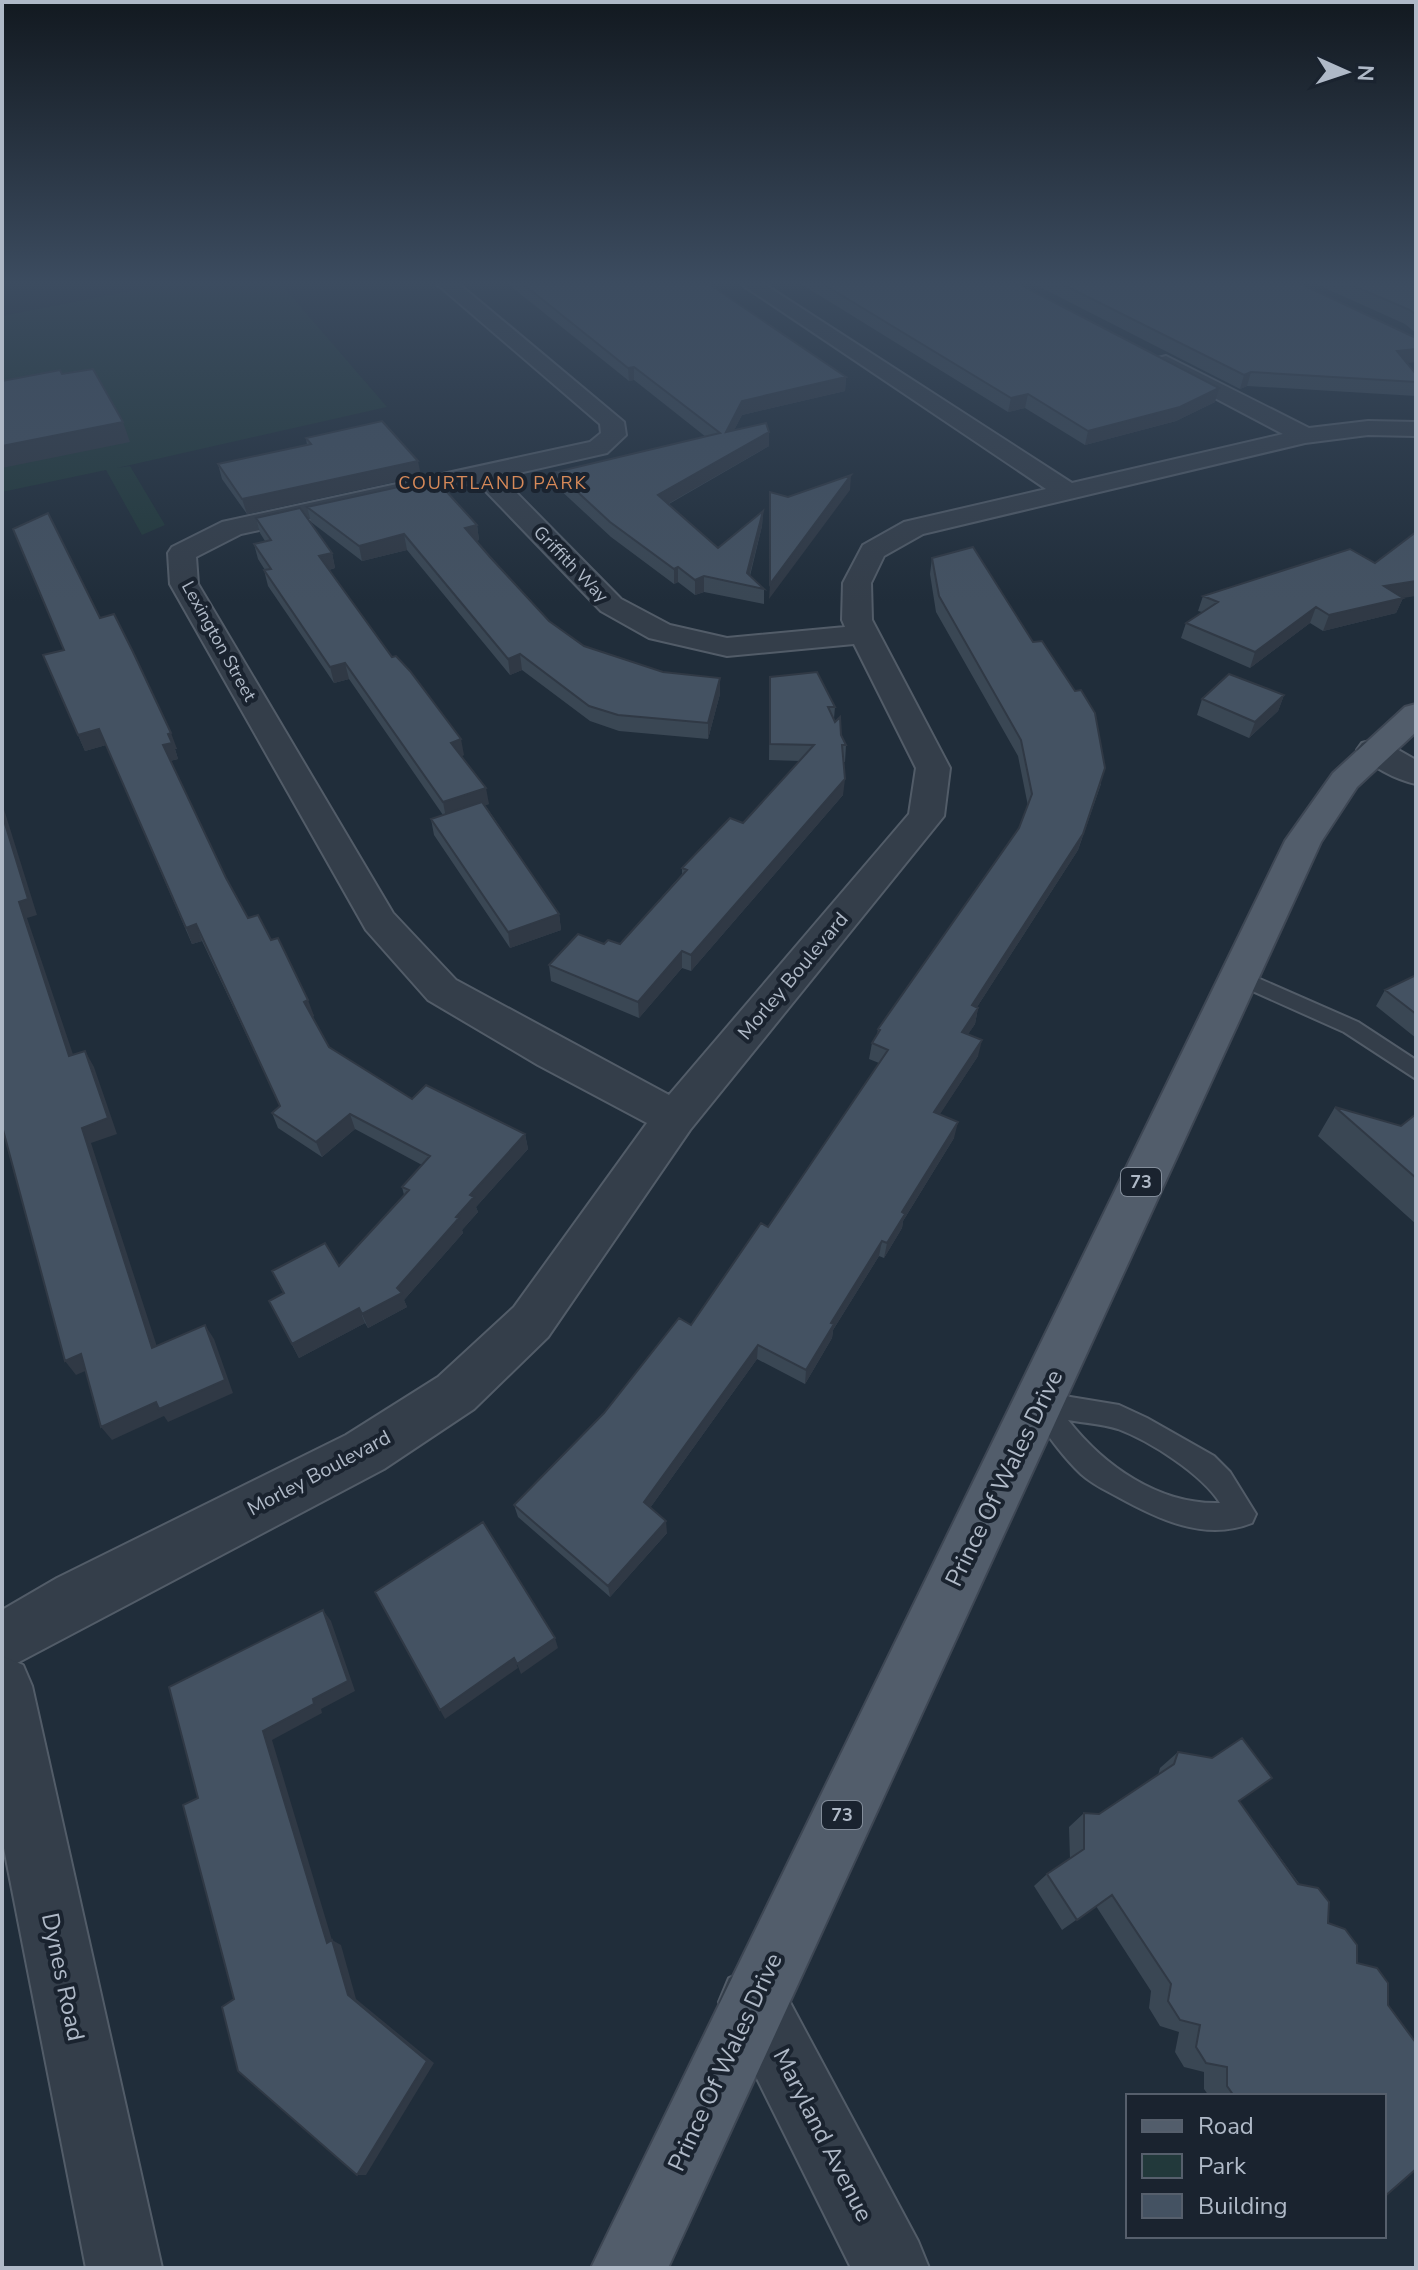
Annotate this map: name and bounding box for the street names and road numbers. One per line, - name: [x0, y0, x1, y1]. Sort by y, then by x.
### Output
- street label: Griffith Way: [528, 520, 614, 608]
- street label: Lexington Street: [176, 577, 262, 706]
- street label: Morley Boulevard: [732, 907, 854, 1045]
- road number: 73: [1121, 1168, 1161, 1196]
- street label: Prince Of Wales Drive: [938, 1364, 1070, 1592]
- street label: Morley Boulevard: [243, 1424, 395, 1522]
- road number: 73: [822, 1801, 862, 1829]
- street label: Dynes Road: [34, 1910, 92, 2044]
- street label: Prince Of Wales Drive: [660, 1948, 790, 2176]
- street label: Maryland Avenue: [766, 2043, 880, 2227]

